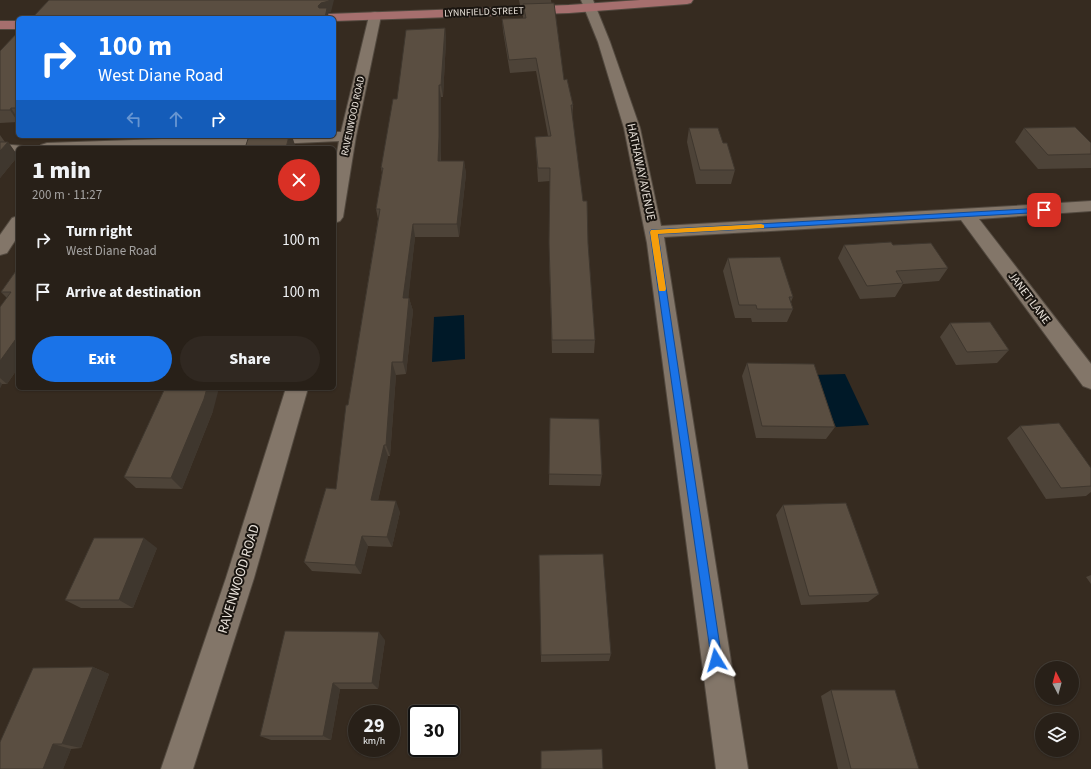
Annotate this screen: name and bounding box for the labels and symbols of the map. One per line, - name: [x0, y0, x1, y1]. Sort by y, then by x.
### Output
- street label: LYNNFIELD STREET: [444, 4, 525, 20]
- street label: RAVENWOOD ROAD: [338, 75, 368, 157]
- street label: HATHAWAY AVENUE: [622, 122, 660, 222]
- pin: [1027, 193, 1061, 227]
- street label: JANET LANE: [1004, 268, 1054, 328]
- street label: RAVENWOOD ROAD: [213, 522, 265, 636]
- position arrow: [695, 639, 737, 681]
- north arrow: [1035, 661, 1079, 705]
- speed limit sign: 30: [408, 705, 460, 757]

